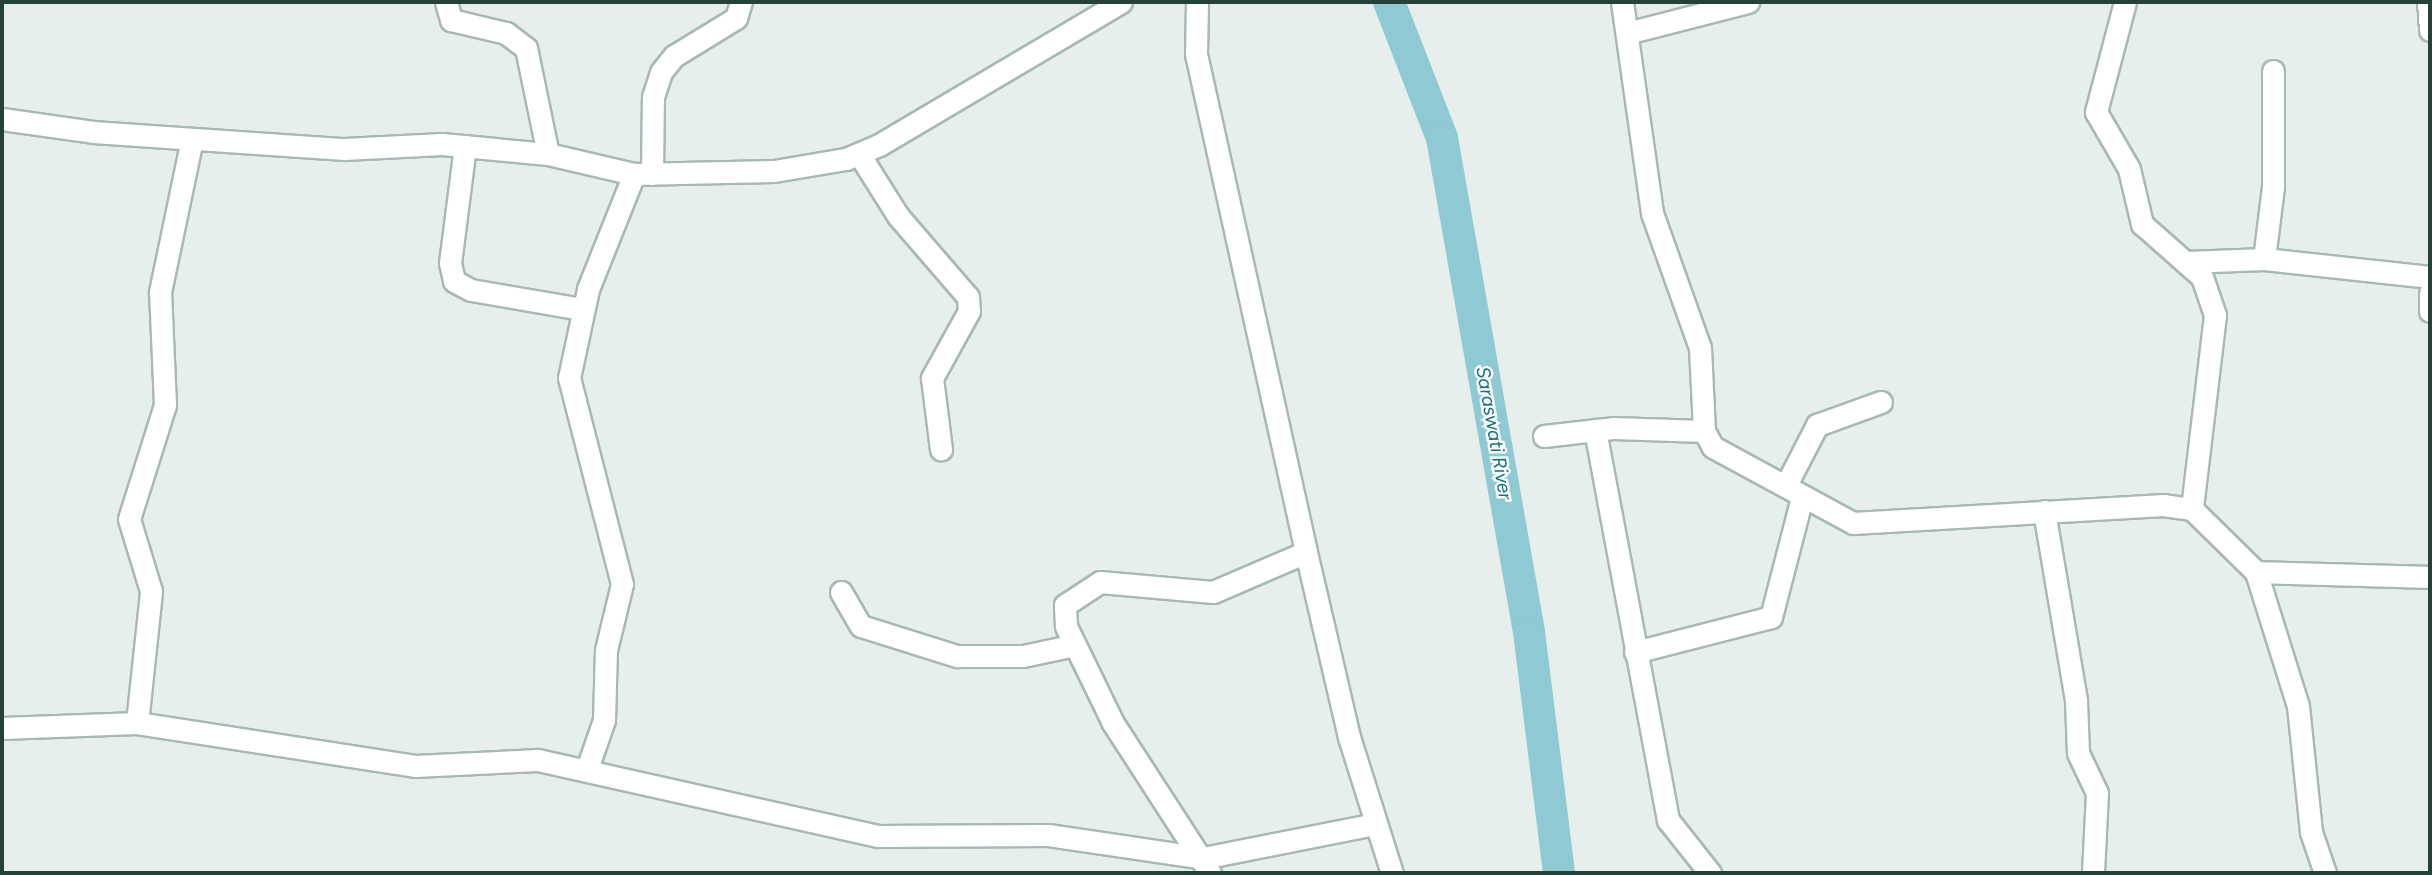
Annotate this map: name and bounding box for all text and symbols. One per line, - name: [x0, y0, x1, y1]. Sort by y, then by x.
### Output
- water label: Saraswati River: [1471, 365, 1517, 501]

